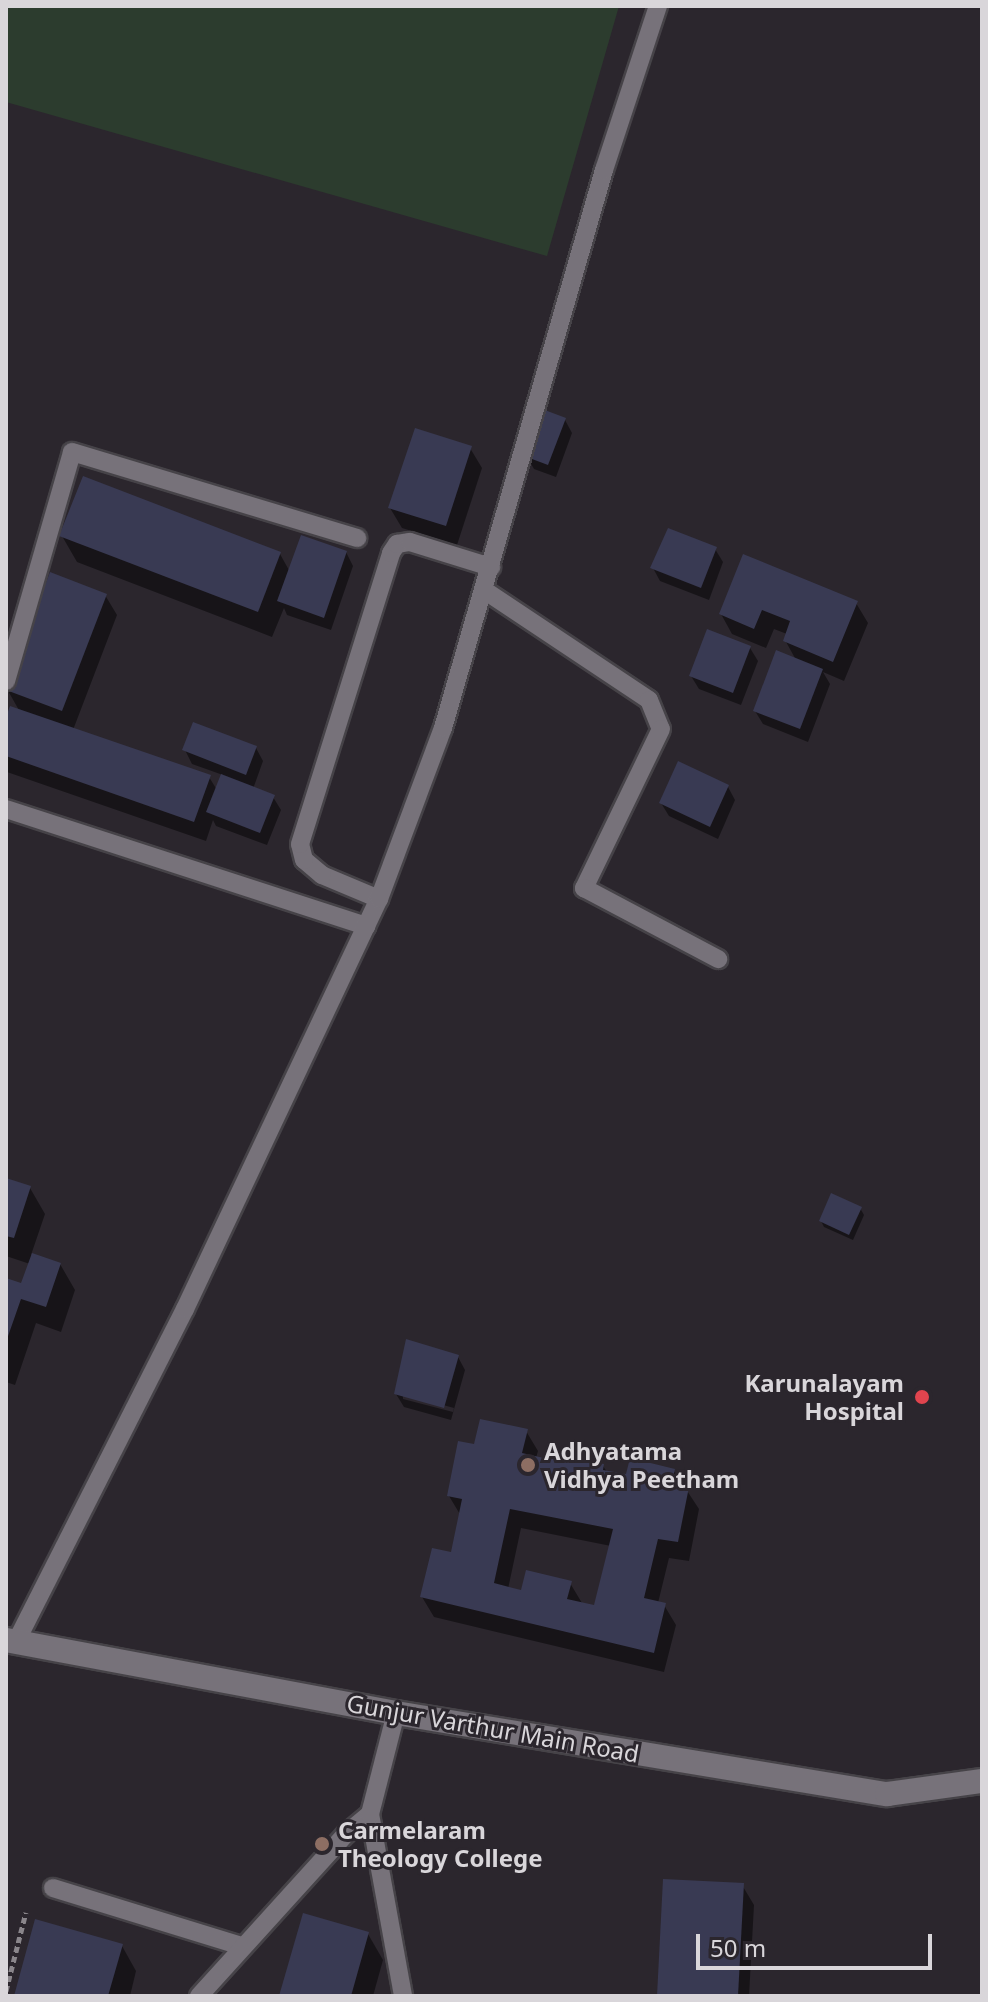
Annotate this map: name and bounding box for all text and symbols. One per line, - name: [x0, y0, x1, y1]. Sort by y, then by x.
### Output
- place label: Karunalayam Hospital: [744, 1369, 904, 1425]
- marker: Karunalayam Hospital: [911, 1386, 933, 1408]
- place label: Adhyatama Vidhya Peetham: [544, 1437, 739, 1493]
- marker: Adhyatama Vidhya Peetham: [519, 1456, 537, 1474]
- street label: Gunjur Varthur Main Road: [345, 1688, 641, 1768]
- place label: Carmelaram Theology College: [338, 1816, 543, 1872]
- marker: Carmelaram Theology College: [313, 1835, 331, 1853]
- scale bar: [700, 1918, 936, 1968]
- text: 50 m: [710, 1931, 766, 1964]

